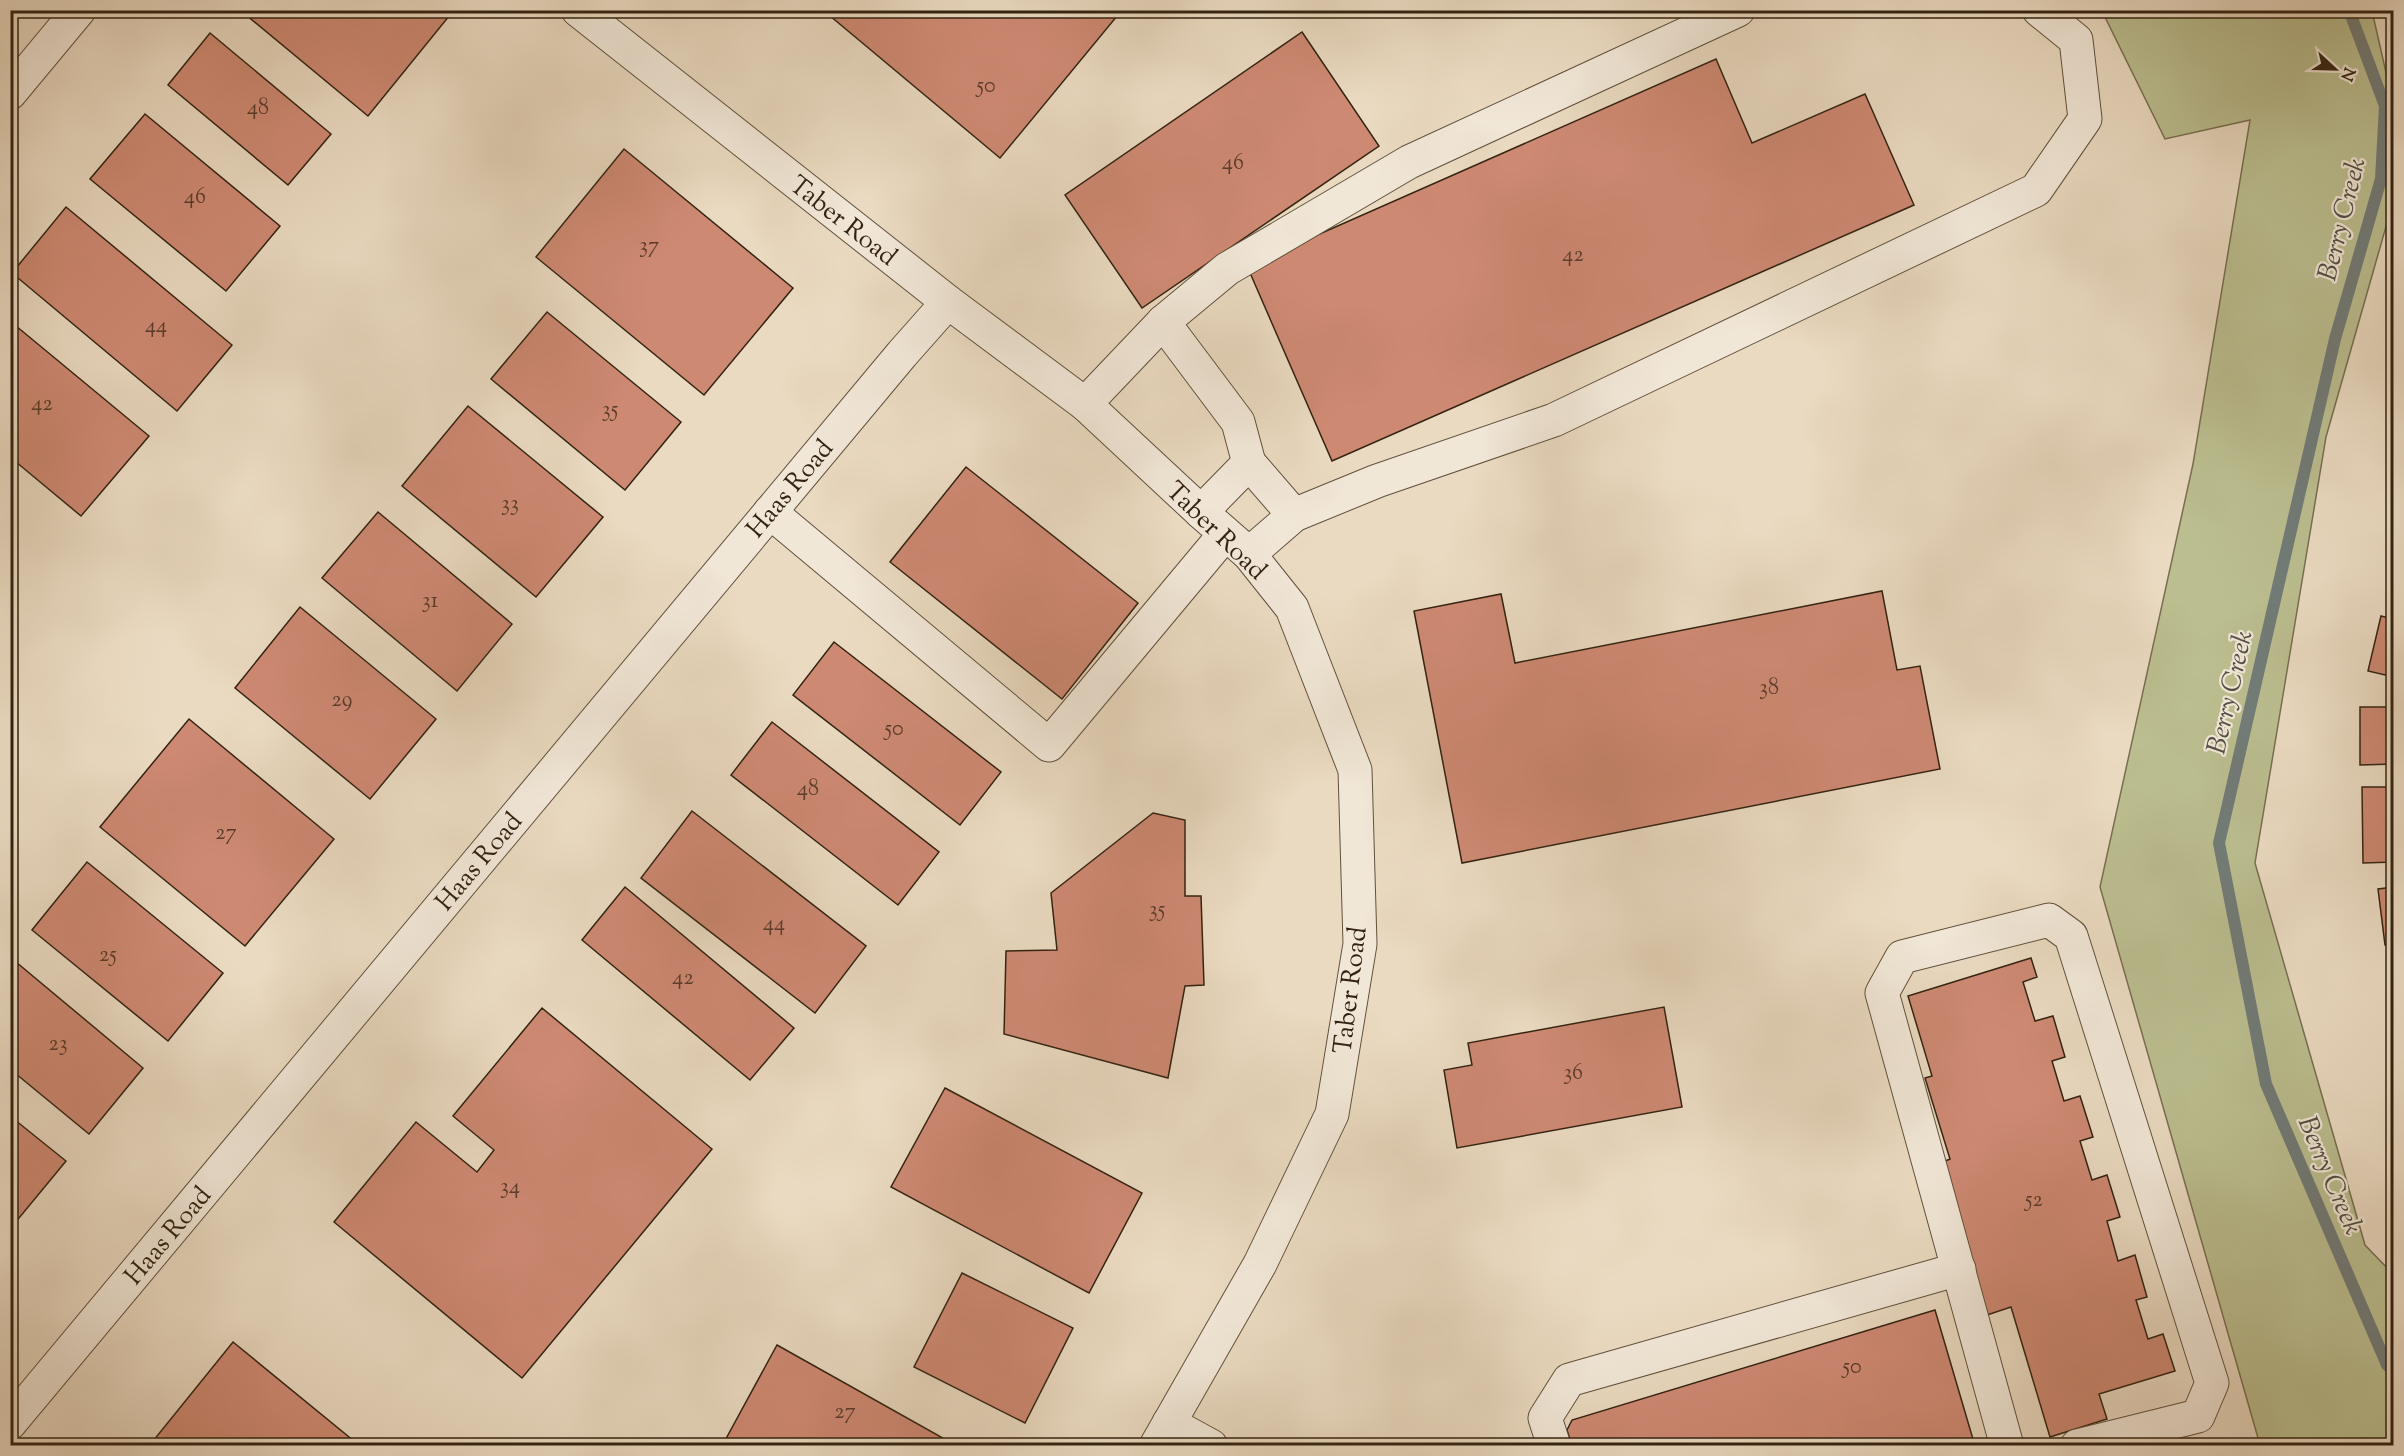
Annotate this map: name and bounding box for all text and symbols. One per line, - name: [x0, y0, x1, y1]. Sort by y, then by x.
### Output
- north arrow: [2305, 39, 2365, 99]
- text: N: [2333, 63, 2360, 84]
- house number: 50: [974, 71, 996, 103]
- house number: 48: [247, 93, 269, 125]
- house number: 46: [1222, 148, 1244, 180]
- water label: Berry Creek: [2309, 154, 2378, 285]
- street label: Taber Road: [781, 168, 904, 276]
- house number: 46: [184, 182, 206, 214]
- house number: 37: [639, 231, 659, 263]
- house number: 42: [1562, 240, 1584, 272]
- house number: 44: [145, 311, 167, 343]
- house number: 42: [31, 389, 53, 421]
- house number: 35: [602, 395, 619, 427]
- street label: Haas Road: [739, 432, 843, 547]
- street label: Taber Road: [1156, 474, 1274, 590]
- house number: 33: [501, 489, 519, 521]
- house number: 31: [422, 586, 439, 618]
- water label: Berry Creek: [2198, 627, 2265, 758]
- house number: 38: [1759, 673, 1779, 705]
- house number: 29: [332, 685, 353, 717]
- house number: 50: [882, 714, 904, 746]
- house number: 48: [797, 774, 819, 806]
- street label: Haas Road: [428, 805, 532, 920]
- house number: 27: [215, 818, 237, 850]
- house number: 35: [1149, 895, 1166, 927]
- house number: 44: [763, 909, 785, 941]
- street label: Taber Road: [1325, 924, 1378, 1056]
- house number: 25: [99, 940, 117, 972]
- house number: 42: [672, 963, 694, 995]
- house number: 23: [48, 1029, 68, 1061]
- house number: 36: [1563, 1058, 1583, 1090]
- water label: Berry Creek: [2286, 1111, 2371, 1241]
- house number: 34: [500, 1172, 520, 1204]
- street label: Haas Road: [117, 1179, 221, 1294]
- house number: 52: [2023, 1185, 2043, 1217]
- house number: 50: [1840, 1352, 1862, 1384]
- house number: 27: [834, 1397, 856, 1429]

